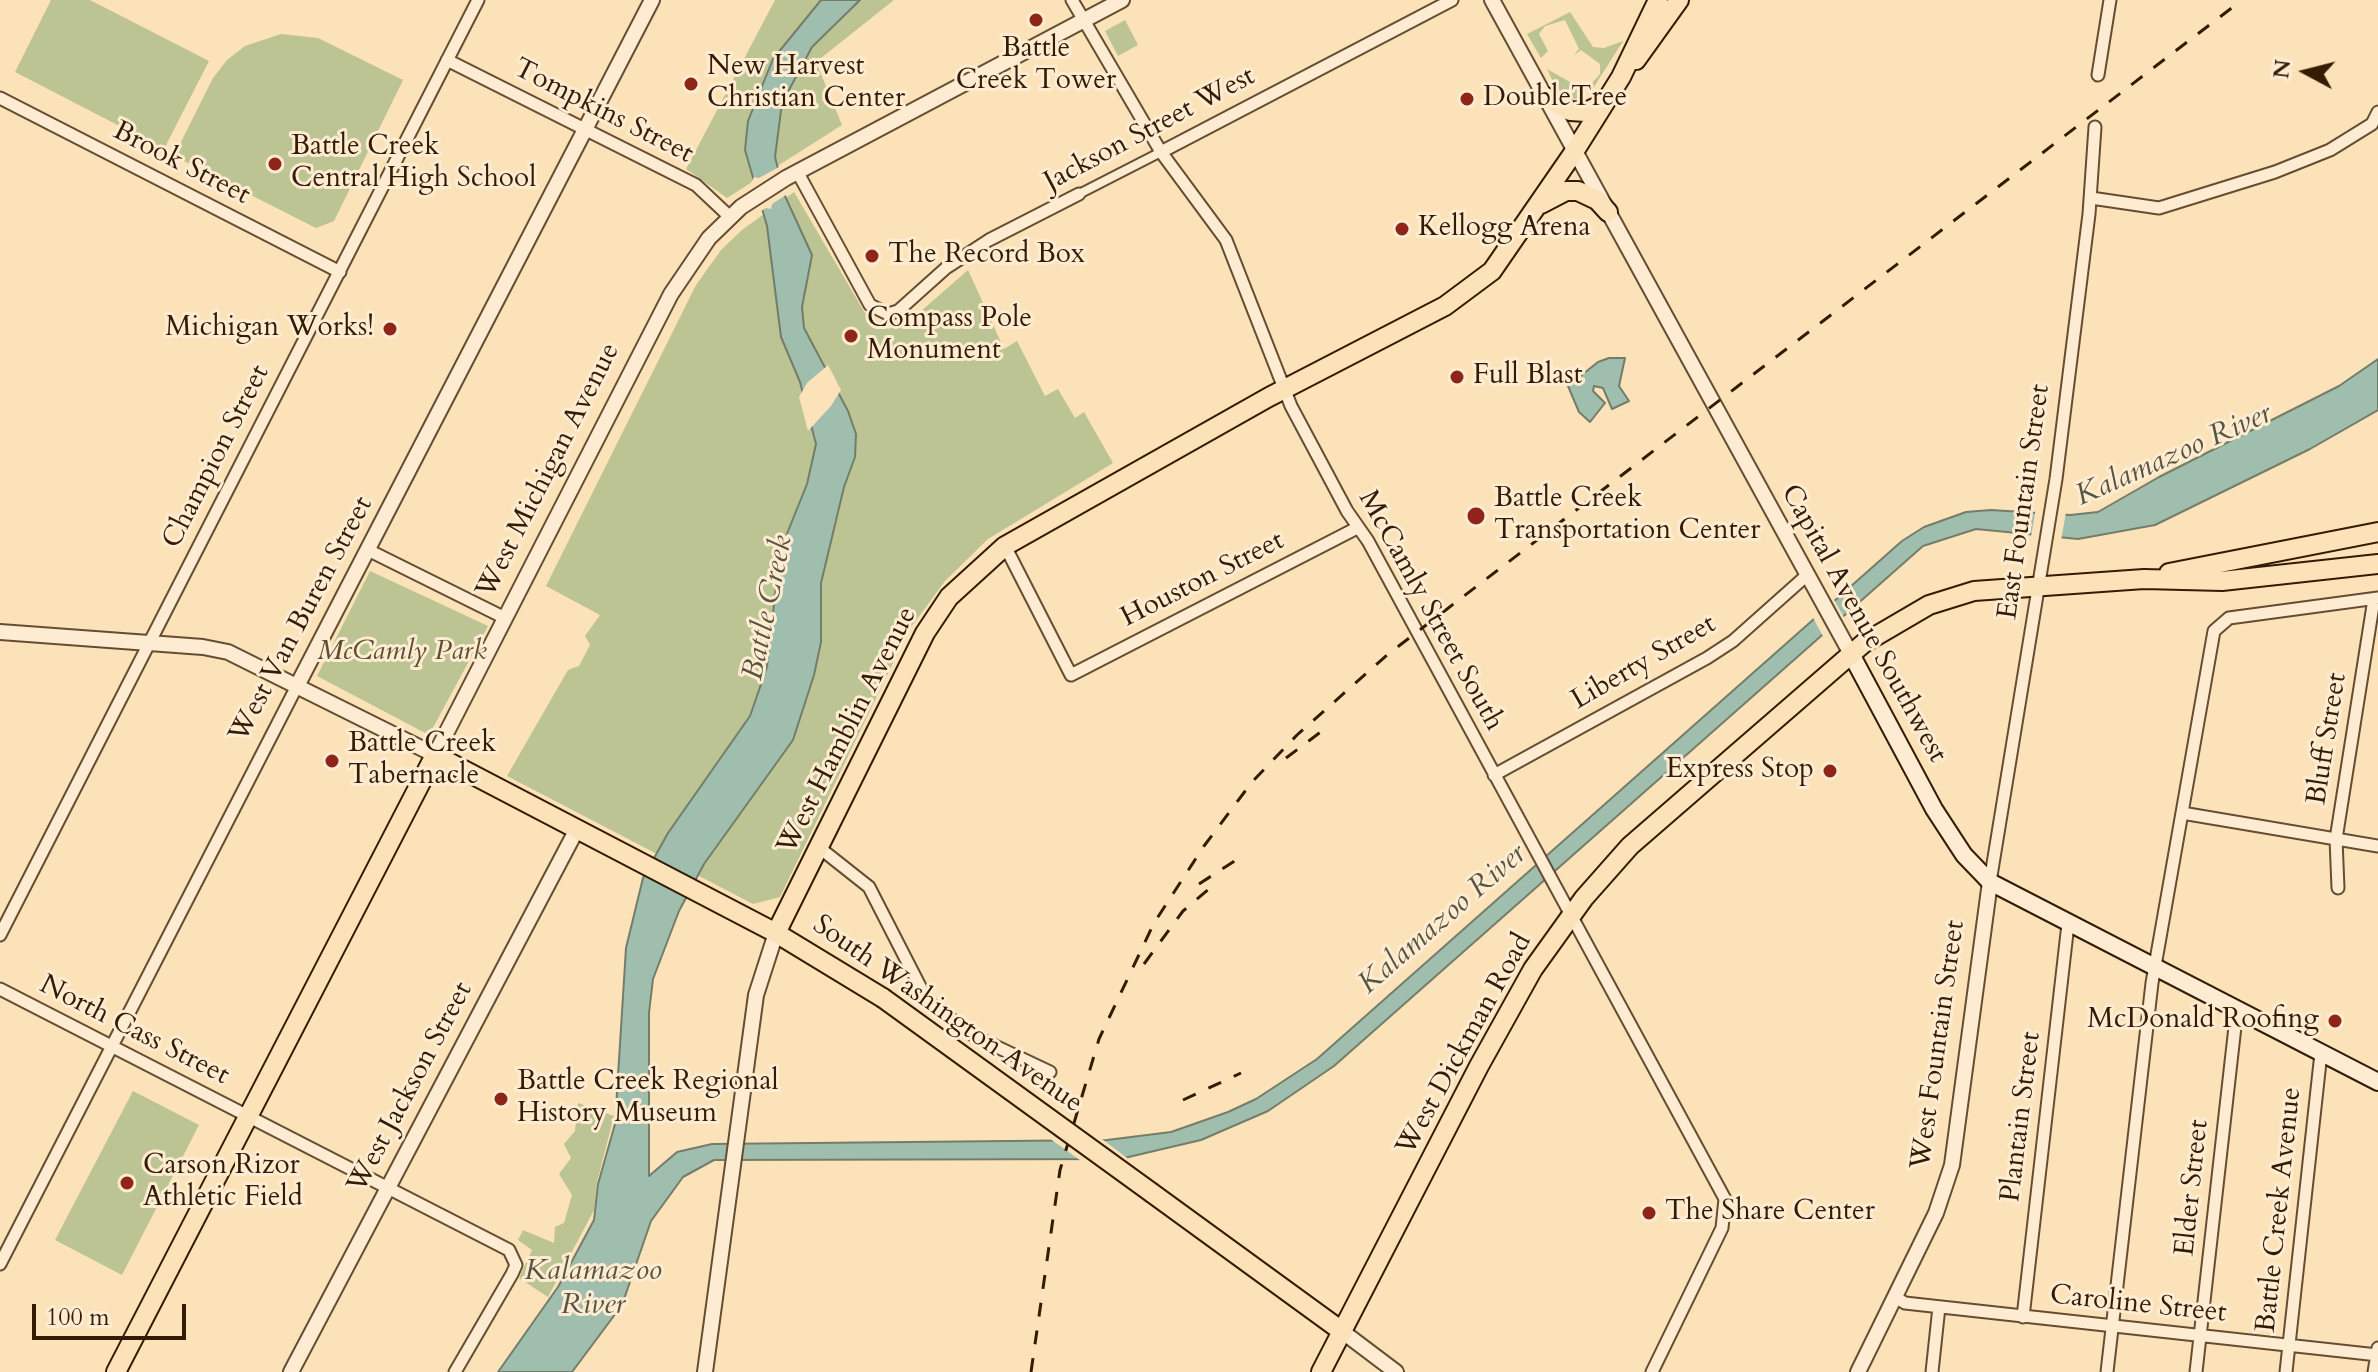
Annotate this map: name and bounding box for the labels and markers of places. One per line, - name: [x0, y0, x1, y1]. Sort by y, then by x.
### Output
- marker: Battle Creek Tower: [1027, 11, 1045, 29]
- place label: Battle Creek Tower: [956, 33, 1116, 99]
- place label: New Harvest Christian Center: [707, 51, 905, 117]
- marker: New Harvest Christian Center: [682, 75, 700, 93]
- place label: DoubleTree: [1483, 82, 1627, 116]
- marker: DoubleTree: [1458, 90, 1476, 108]
- place label: Battle Creek Central High School: [291, 131, 536, 197]
- marker: Battle Creek Central High School: [266, 155, 284, 173]
- place label: Kellogg Arena: [1418, 212, 1591, 246]
- marker: Kellogg Arena: [1393, 220, 1411, 238]
- place label: The Record Box: [888, 239, 1085, 273]
- marker: The Record Box: [863, 247, 881, 265]
- place label: Compass Pole Monument: [867, 303, 1032, 369]
- place label: Michigan Works!: [165, 312, 374, 346]
- marker: Michigan Works!: [381, 320, 399, 338]
- marker: Compass Pole Monument: [842, 327, 860, 345]
- place label: Full Blast: [1473, 360, 1583, 394]
- marker: Full Blast: [1448, 368, 1466, 386]
- place label: Battle Creek Transportation Center: [1494, 483, 1760, 549]
- marker: Battle Creek Transportation Center: [1465, 505, 1487, 527]
- place label: Battle Creek Tabernacle: [348, 728, 496, 794]
- marker: Battle Creek Tabernacle: [323, 752, 341, 770]
- place label: Express Stop: [1666, 754, 1814, 788]
- marker: Express Stop: [1821, 762, 1839, 780]
- place label: McDonald Roofing: [2087, 1004, 2319, 1038]
- marker: McDonald Roofing: [2326, 1012, 2344, 1030]
- place label: Battle Creek Regional History Museum: [517, 1066, 779, 1132]
- marker: Battle Creek Regional History Museum: [492, 1090, 510, 1108]
- place label: Carson Rizor Athletic Field: [143, 1150, 303, 1216]
- marker: Carson Rizor Athletic Field: [118, 1174, 136, 1192]
- place label: The Share Center: [1665, 1196, 1875, 1230]
- marker: The Share Center: [1640, 1204, 1658, 1222]

